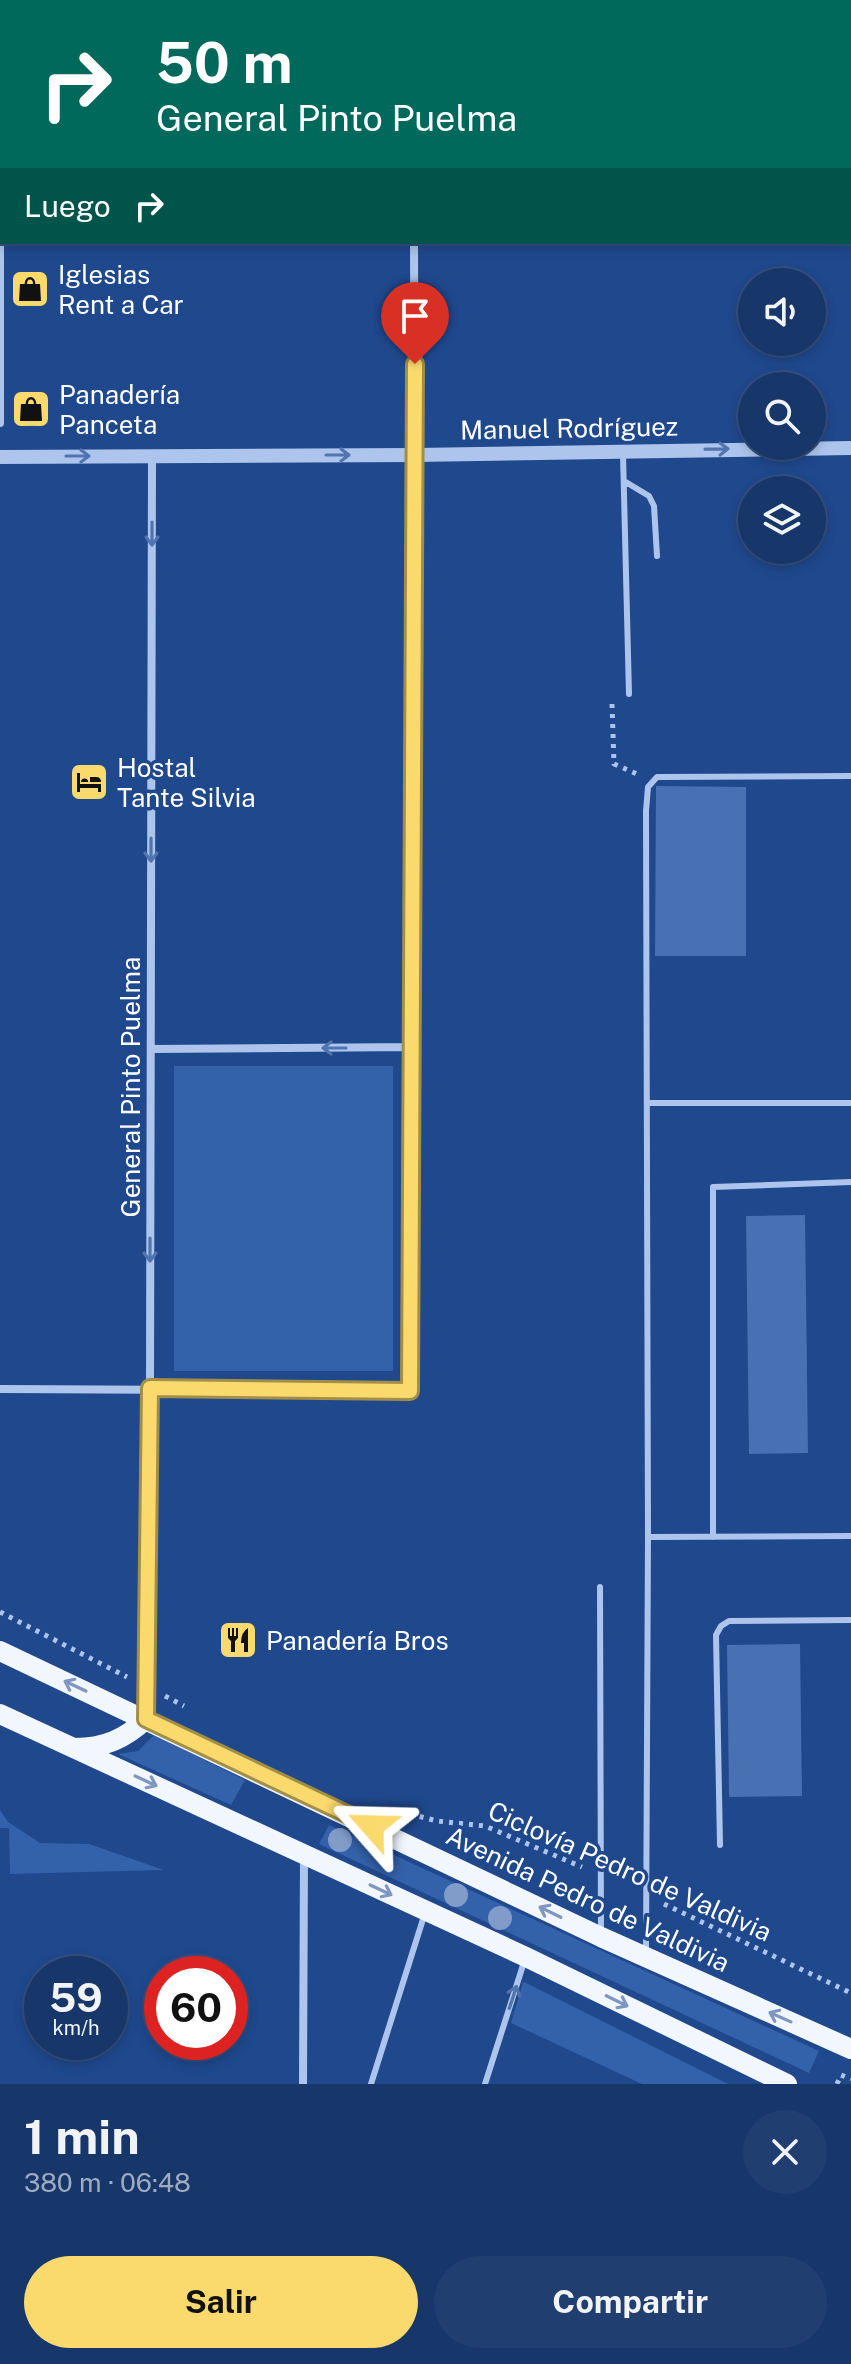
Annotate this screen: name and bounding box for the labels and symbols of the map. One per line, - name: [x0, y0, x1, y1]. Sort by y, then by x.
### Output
- place label: Iglesias Rent a Car: [58, 259, 184, 320]
- shop icon: Iglesias Rent a Car: [9, 268, 51, 310]
- pin: [381, 282, 449, 364]
- place label: Panadería Panceta: [59, 379, 180, 440]
- shop icon: Panadería Panceta: [10, 388, 52, 430]
- street label: Manuel Rodríguez: [460, 411, 678, 445]
- one-way arrow: [703, 441, 730, 457]
- one-way arrow: [324, 447, 351, 463]
- one-way arrow: [64, 448, 91, 464]
- one-way arrow: [144, 520, 160, 547]
- place label: Hostal Tante Silvia: [117, 752, 256, 813]
- hotel icon: Hostal Tante Silvia: [68, 761, 110, 803]
- one-way arrow: [143, 836, 159, 863]
- street label: General Pinto Puelma: [115, 957, 146, 1217]
- one-way arrow: [321, 1040, 348, 1056]
- one-way arrow: [142, 1236, 158, 1263]
- restaurant icon: Panadería Bros: [217, 1619, 259, 1661]
- place label: Panadería Bros: [266, 1625, 449, 1656]
- one-way arrow: [63, 1678, 87, 1693]
- one-way arrow: [133, 1774, 157, 1789]
- position arrow: [330, 1784, 414, 1868]
- street label: Ciclovía Pedro de Valdivia: [483, 1794, 777, 1948]
- street label: Avenida Pedro de Valdivia: [441, 1820, 735, 1978]
- one-way arrow: [369, 1884, 393, 1899]
- one-way arrow: [539, 1904, 563, 1919]
- speed limit sign: 60: [144, 1956, 248, 2060]
- one-way arrow: [506, 1985, 521, 2010]
- one-way arrow: [604, 1994, 628, 2009]
- one-way arrow: [768, 2009, 793, 2024]

